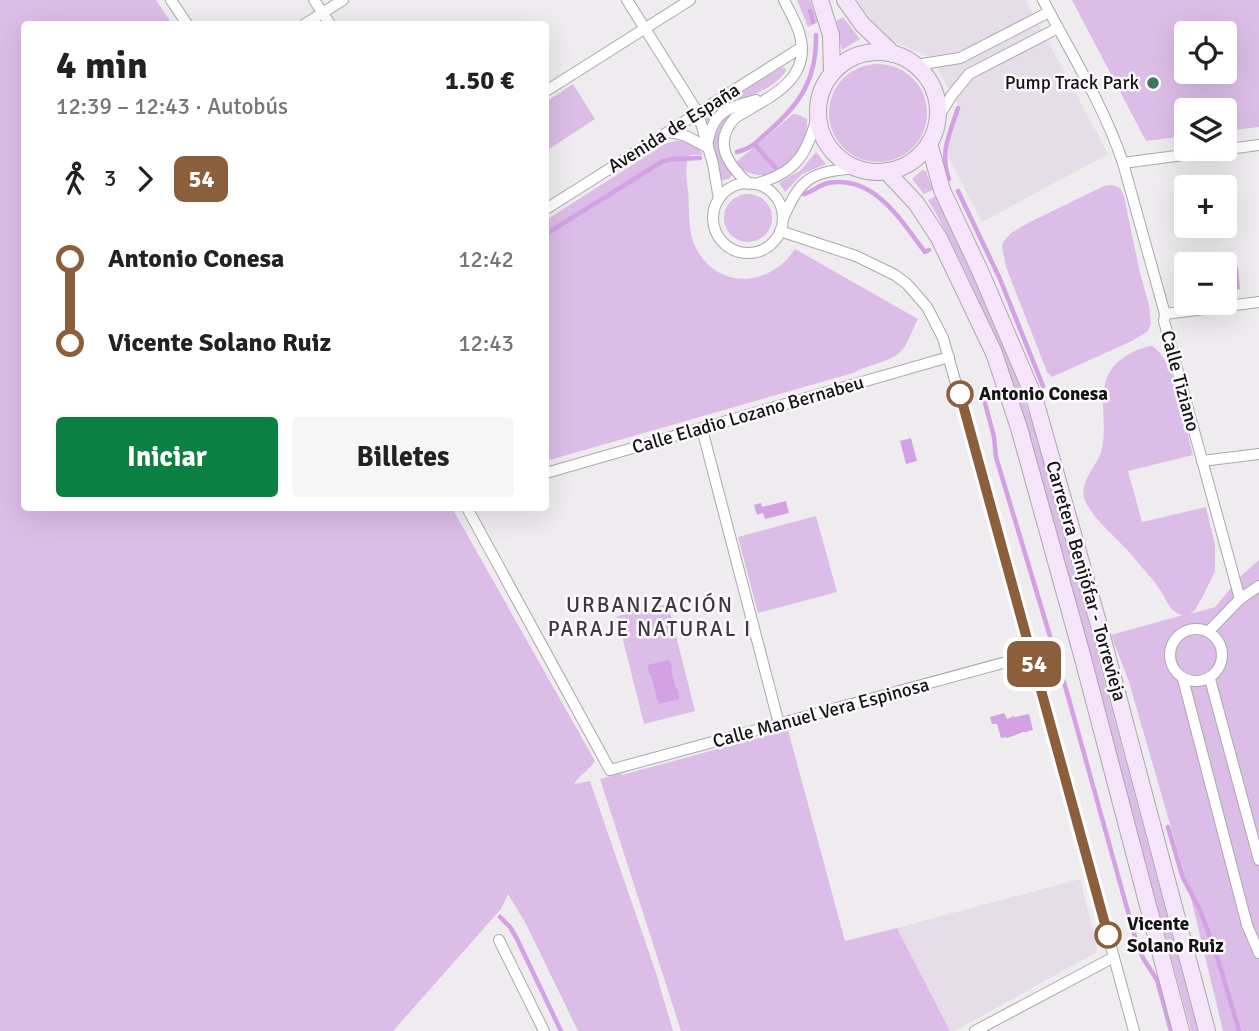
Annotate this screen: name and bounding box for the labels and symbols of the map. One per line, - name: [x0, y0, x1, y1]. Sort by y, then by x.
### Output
- place label: Pump Track Park: [1005, 71, 1139, 95]
- marker: Pump Track Park: [1145, 75, 1161, 91]
- street label: Avenida de España: [604, 78, 744, 178]
- street label: Calle Tiziano: [1155, 328, 1205, 434]
- street label: Calle Eladio Lozano Bernabeu: [629, 370, 867, 460]
- marker: Antonio Conesa: [947, 381, 973, 407]
- place label: Antonio Conesa: [979, 382, 1108, 406]
- street label: Carretera Benijófar - Torrevieja: [1040, 458, 1132, 704]
- district label: URBANIZACIÓN PARAJE NATURAL I: [548, 592, 752, 642]
- line badge: 54: [1002, 641, 1066, 687]
- street label: Calle Manuel Vera Espinosa: [710, 673, 932, 753]
- place label: Vicente Solano Ruiz: [1127, 912, 1224, 958]
- marker: Vicente Solano Ruiz: [1095, 922, 1121, 948]

